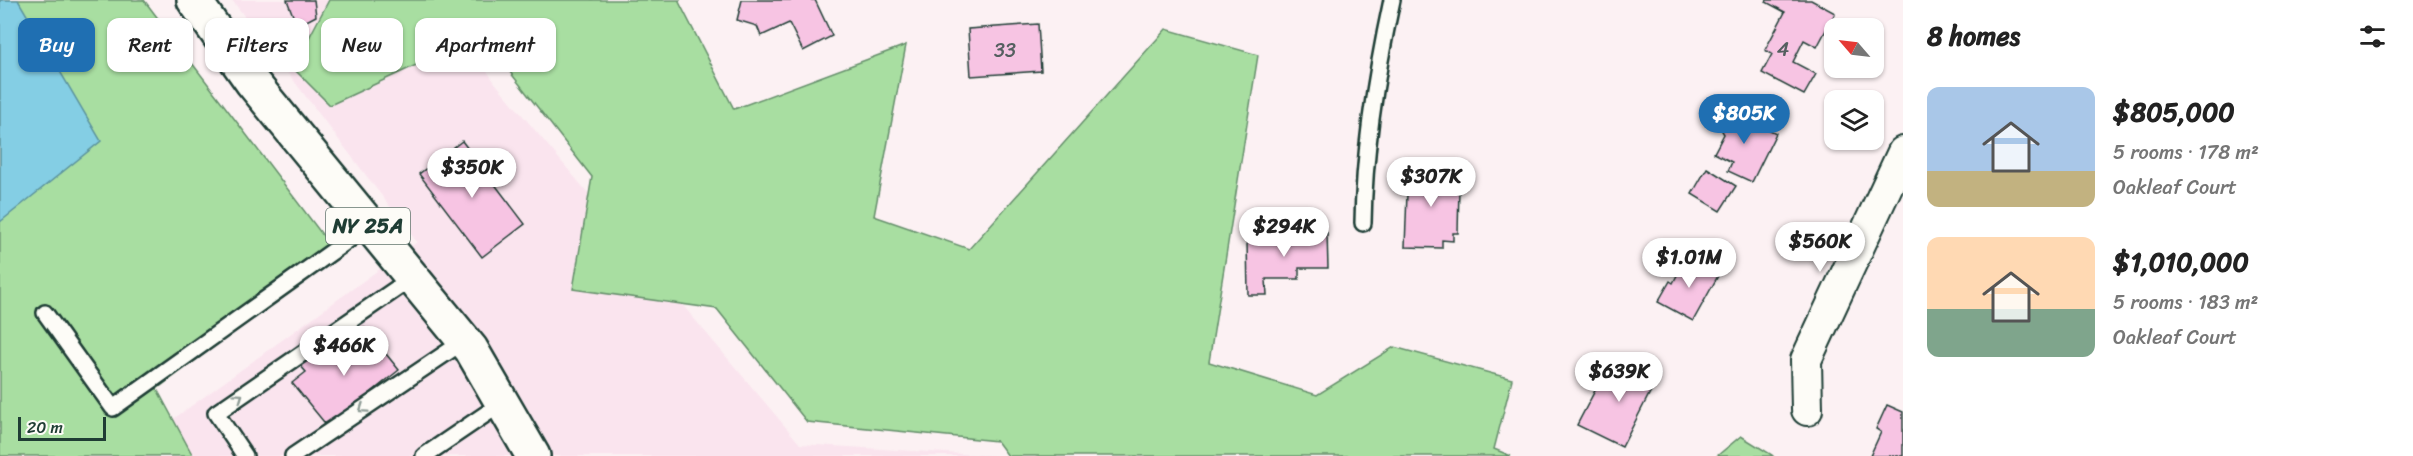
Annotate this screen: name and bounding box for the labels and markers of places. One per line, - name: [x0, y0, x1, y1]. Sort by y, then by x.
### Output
- pin: $805K: [1702, 94, 1786, 145]
- pin: $350K: [430, 148, 514, 199]
- pin: $307K: [1389, 157, 1473, 208]
- pin: $294K: [1242, 207, 1326, 258]
- pin: $560K: [1778, 222, 1862, 273]
- pin: $1.01M: [1640, 238, 1738, 289]
- pin: $466K: [302, 326, 386, 377]
- pin: $639K: [1577, 352, 1661, 403]

